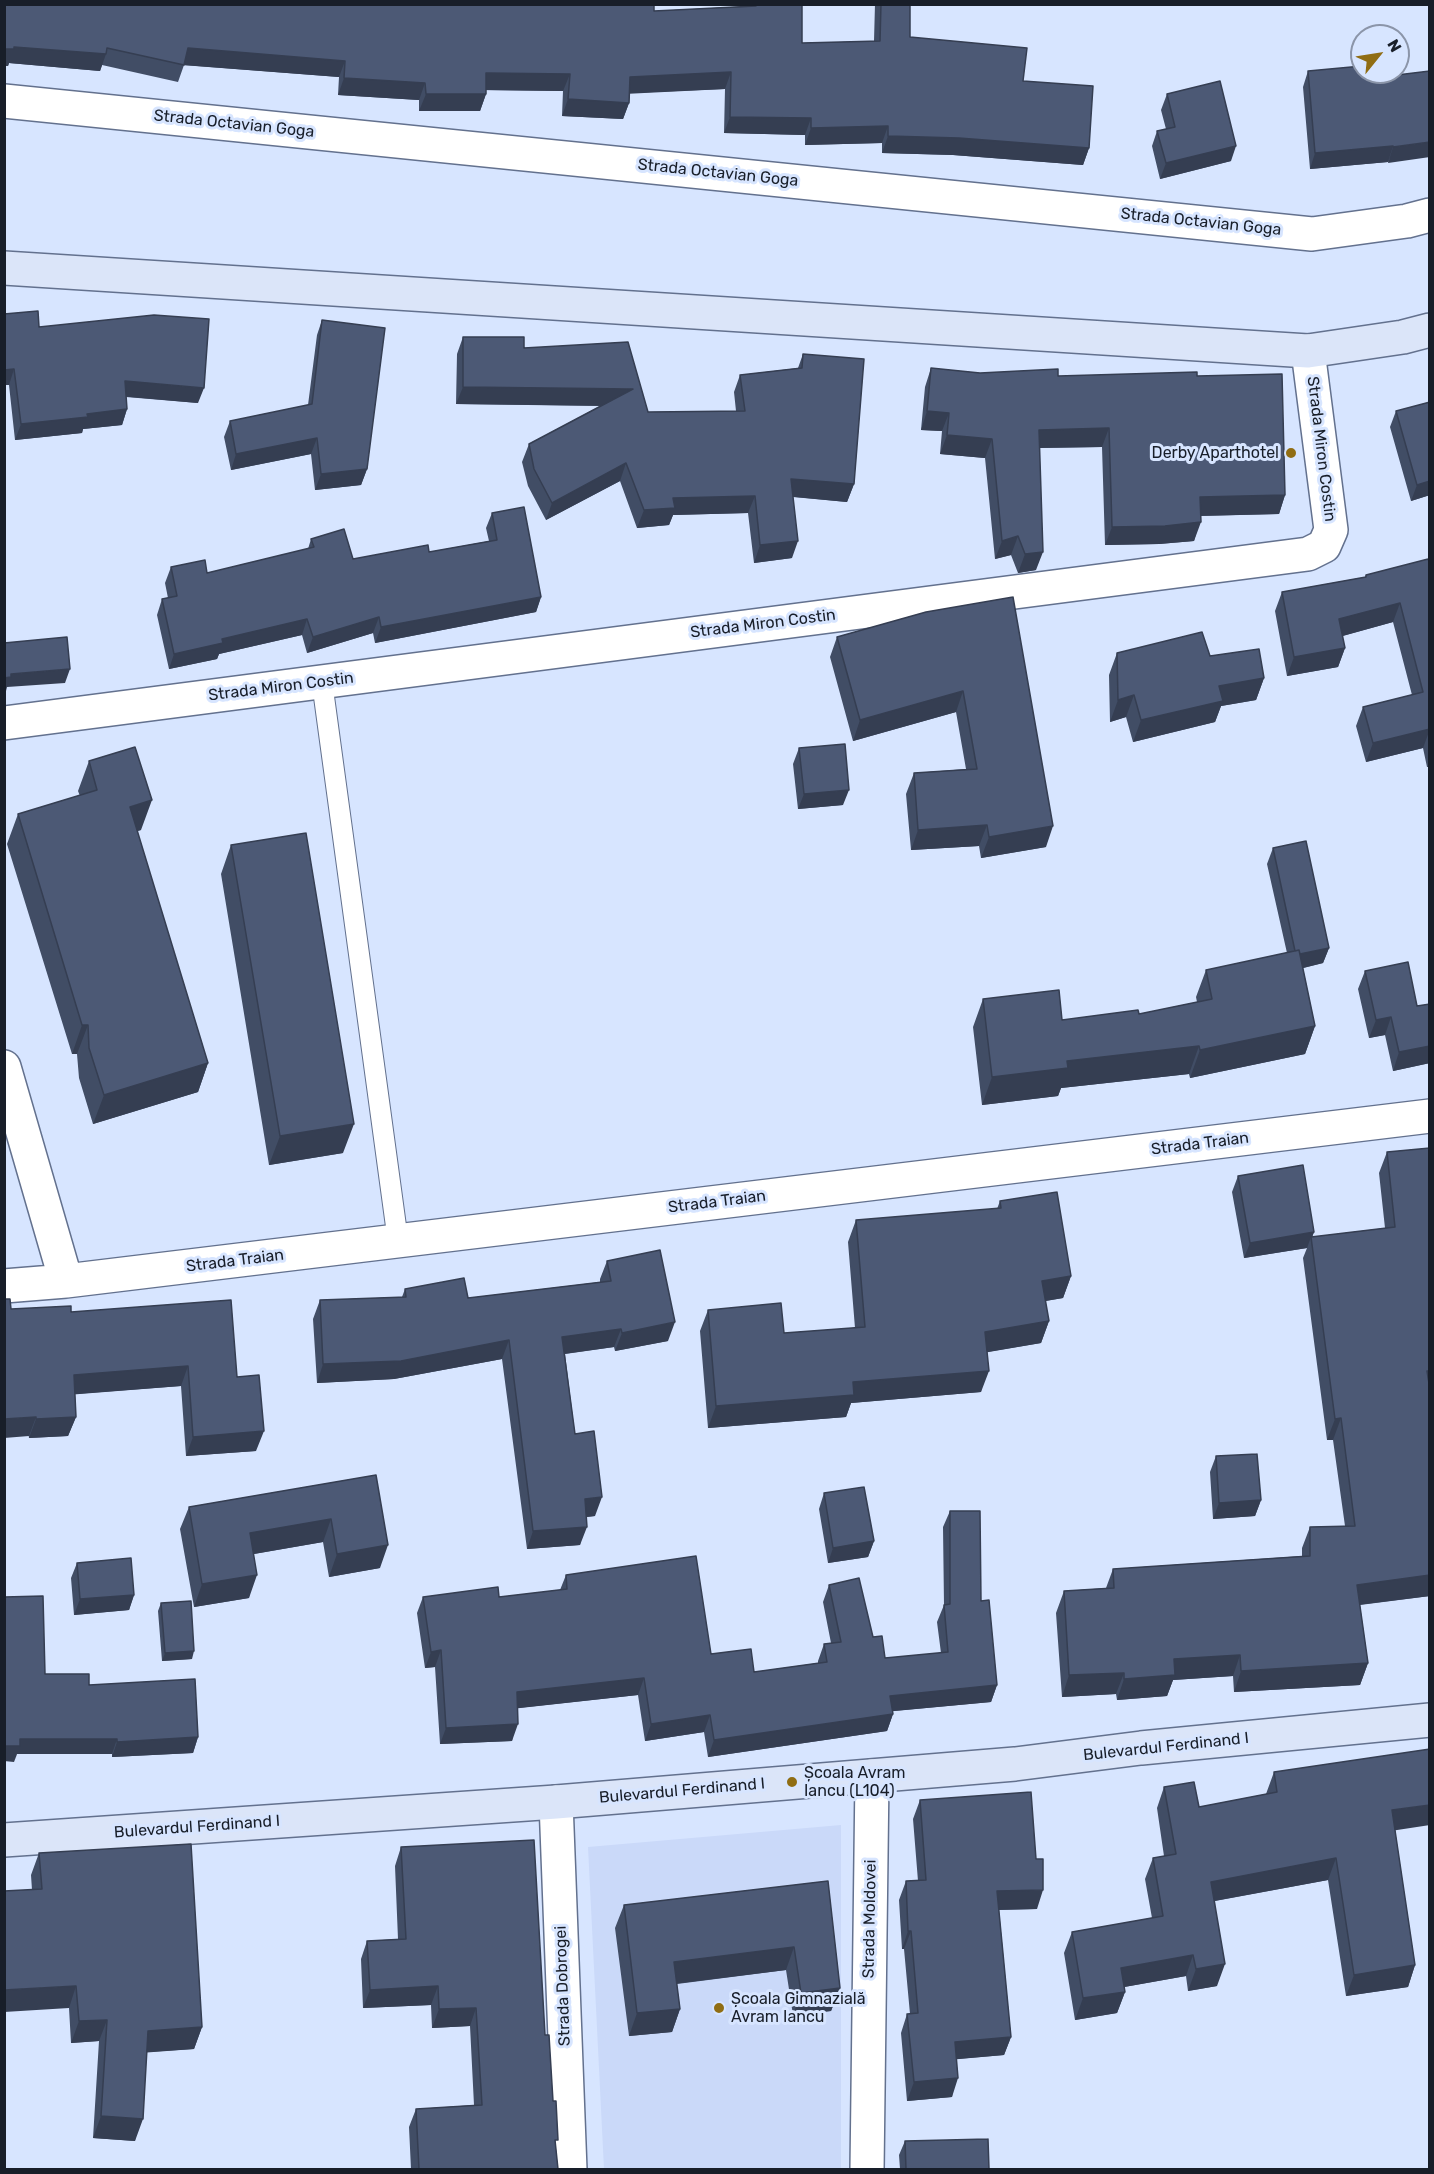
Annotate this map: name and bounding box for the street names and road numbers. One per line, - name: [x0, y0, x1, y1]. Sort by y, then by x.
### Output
- street label: Strada Octavian Goga: [153, 106, 315, 142]
- street label: Strada Octavian Goga: [637, 155, 799, 191]
- street label: Strada Octavian Goga: [1120, 204, 1282, 240]
- street label: Strada Miron Costin: [1303, 375, 1339, 523]
- street label: Strada Miron Costin: [689, 606, 837, 642]
- street label: Strada Miron Costin: [207, 669, 355, 705]
- street label: Strada Traian: [1150, 1128, 1250, 1160]
- street label: Strada Traian: [667, 1186, 767, 1218]
- street label: Strada Traian: [185, 1245, 285, 1277]
- street label: Bulevardul Ferdinand I: [1082, 1729, 1250, 1765]
- street label: Bulevardul Ferdinand I: [598, 1774, 766, 1808]
- street label: Bulevardul Ferdinand I: [113, 1812, 281, 1842]
- street label: Strada Moldovei: [859, 1859, 881, 1979]
- street label: Strada Dobrogei: [551, 1925, 575, 2047]

